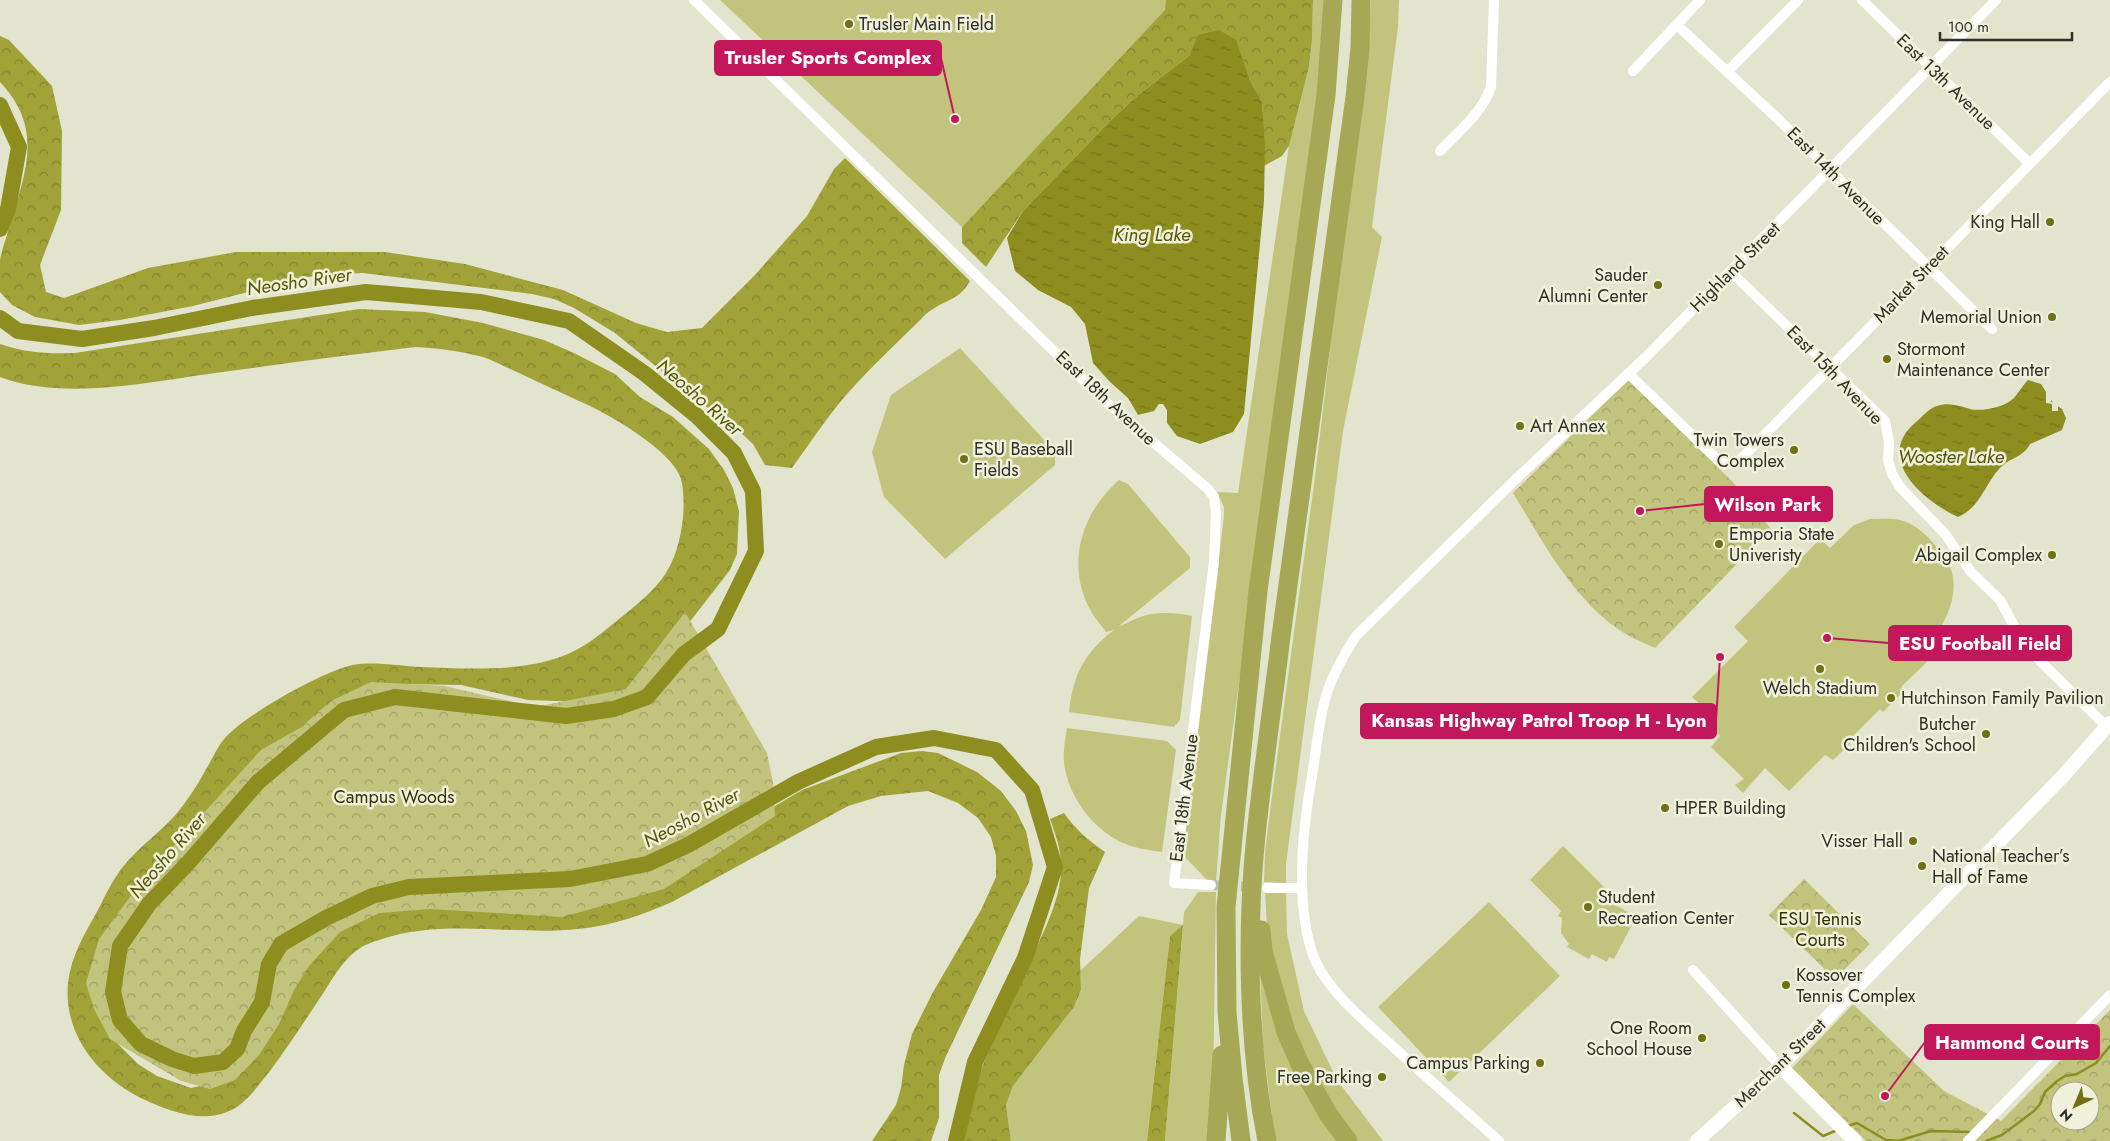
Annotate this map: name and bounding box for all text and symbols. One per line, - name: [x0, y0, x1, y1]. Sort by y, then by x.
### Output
- scale bar: [1940, 10, 2072, 42]
- place label: Trusler Main Field: [859, 11, 994, 37]
- text: 100 m: [1948, 16, 1989, 38]
- marker: Trusler Main Field: [843, 18, 855, 30]
- street label: East 13th Avenue: [1891, 28, 2001, 136]
- callout: Trusler Sports Complex: [715, 41, 941, 75]
- text: Trusler Sports Complex: [725, 44, 932, 71]
- street label: East 14th Avenue: [1781, 121, 1891, 231]
- place label: King Hall: [1970, 209, 2040, 235]
- street label: Highland Street: [1684, 216, 1786, 318]
- marker: King Hall: [2044, 216, 2056, 228]
- water label: King Lake: [1113, 221, 1191, 248]
- street label: Market Street: [1867, 239, 1955, 329]
- water label: Neosho River: [245, 261, 355, 302]
- place label: Sauder Alumni Center: [1538, 262, 1649, 309]
- marker: Sauder Alumni Center: [1652, 279, 1664, 291]
- place label: Memorial Union: [1921, 304, 2042, 330]
- marker: Memorial Union: [2046, 311, 2058, 323]
- street label: East 15th Avenue: [1781, 320, 1889, 430]
- place label: Stormont Maintenance Center: [1897, 336, 2050, 383]
- street label: East 18th Avenue: [1050, 345, 1162, 451]
- water label: Neosho River: [651, 353, 750, 443]
- marker: Stormont Maintenance Center: [1881, 353, 1893, 365]
- place label: Art Annex: [1530, 413, 1606, 439]
- marker: Art Annex: [1514, 420, 1526, 432]
- place label: Twin Towers Complex: [1694, 427, 1784, 474]
- place label: ESU Baseball Fields: [974, 436, 1073, 483]
- water label: Wooster Lake: [1898, 443, 2005, 470]
- marker: Twin Towers Complex: [1788, 444, 1800, 456]
- marker: ESU Baseball Fields: [958, 453, 970, 465]
- callout: Wilson Park: [1705, 487, 1832, 521]
- text: Wilson Park: [1714, 491, 1822, 518]
- place label: Emporia State Univeristy: [1729, 521, 1834, 568]
- marker: Emporia State Univeristy: [1713, 538, 1725, 550]
- place label: Abigail Complex: [1915, 542, 2042, 568]
- marker: Abigail Complex: [2046, 549, 2058, 561]
- callout: ESU Football Field: [1889, 626, 2071, 660]
- text: ESU Football Field: [1899, 630, 2061, 657]
- marker: Welch Stadium: [1814, 663, 1826, 675]
- place label: Welch Stadium: [1763, 675, 1877, 701]
- place label: Hutchinson Family Pavilion: [1901, 685, 2104, 711]
- marker: Hutchinson Family Pavilion: [1885, 692, 1897, 704]
- callout: Kansas Highway Patrol Troop H - Lyon: [1361, 704, 1716, 738]
- text: Kansas Highway Patrol Troop H - Lyon: [1371, 707, 1707, 734]
- place label: Butcher Children's School: [1843, 711, 1977, 758]
- marker: Butcher Children's School: [1980, 728, 1992, 740]
- street label: East 18th Avenue: [1163, 733, 1205, 863]
- water label: Neosho River: [638, 780, 746, 854]
- park label: Campus Woods: [334, 784, 454, 810]
- place label: HPER Building: [1675, 795, 1786, 821]
- marker: HPER Building: [1659, 802, 1671, 814]
- water label: Neosho River: [123, 805, 213, 904]
- place label: Visser Hall: [1821, 828, 1903, 854]
- marker: Visser Hall: [1907, 835, 1919, 847]
- place label: National Teacher’s Hall of Fame: [1932, 843, 2069, 890]
- marker: National Teacher’s Hall of Fame: [1916, 860, 1928, 872]
- place label: Student Recreation Center: [1598, 884, 1735, 931]
- marker: Student Recreation Center: [1582, 901, 1594, 913]
- park label: ESU Tennis Courts: [1778, 906, 1862, 953]
- place label: Kossover Tennis Complex: [1796, 962, 1916, 1009]
- marker: Kossover Tennis Complex: [1780, 979, 1792, 991]
- street label: Merchant Street: [1728, 1012, 1832, 1114]
- place label: One Room School House: [1586, 1015, 1692, 1062]
- callout: Hammond Courts: [1925, 1025, 2099, 1059]
- text: Hammond Courts: [1935, 1029, 2089, 1056]
- marker: One Room School House: [1696, 1032, 1708, 1044]
- place label: Campus Parking: [1406, 1050, 1530, 1076]
- marker: Campus Parking: [1534, 1057, 1546, 1069]
- place label: Free Parking: [1277, 1064, 1372, 1090]
- marker: Free Parking: [1376, 1071, 1388, 1083]
- north arrow: [2050, 1081, 2100, 1131]
- text: N: [2055, 1104, 2077, 1126]

